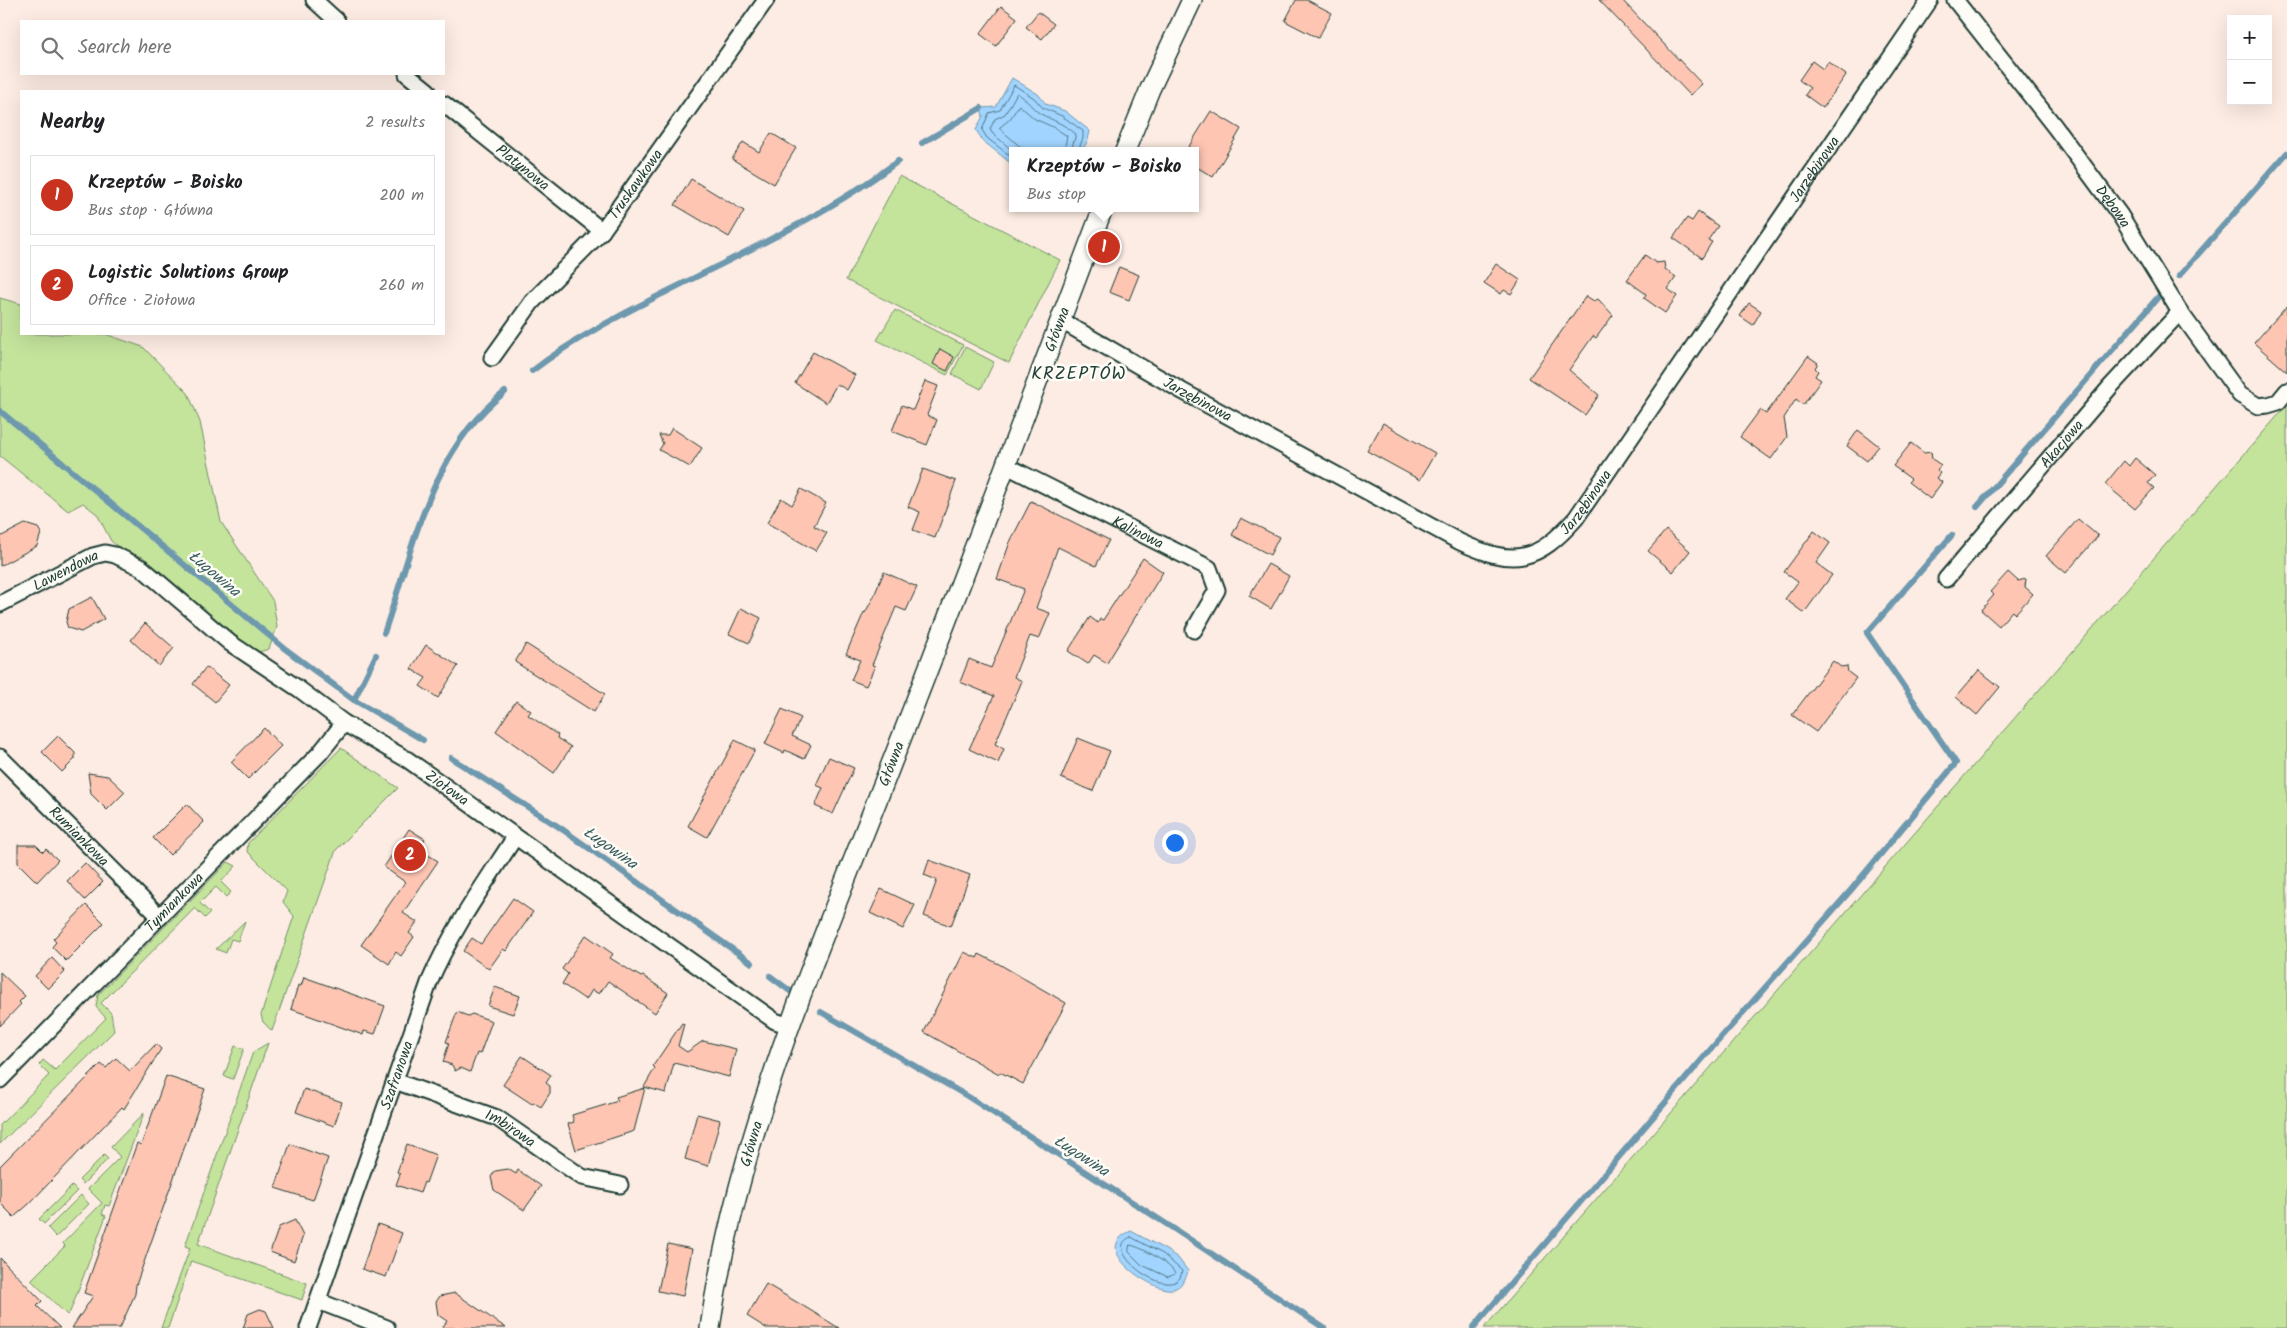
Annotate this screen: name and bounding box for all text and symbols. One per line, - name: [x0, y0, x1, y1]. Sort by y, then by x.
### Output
- map controls: [2227, 15, 2272, 105]
- button: +: [2227, 15, 2272, 60]
- search box: [20, 20, 445, 75]
- text: Search here: [78, 33, 172, 63]
- icon: search: [38, 34, 66, 62]
- button: −: [2227, 60, 2272, 105]
- text: Nearby: [40, 106, 105, 139]
- text: 2 results: [365, 110, 425, 135]
- street label: Jarzębinowa: [1784, 132, 1846, 208]
- street label: Platynowa: [490, 139, 554, 197]
- street label: Truskawkowa: [603, 144, 670, 225]
- popup: [1009, 147, 1199, 212]
- text: Krzeptów - Boisko: [1027, 152, 1181, 182]
- text: Krzeptów - Boisko: [88, 168, 243, 198]
- street label: Dębowa: [2089, 180, 2136, 233]
- text: Bus stop: [1027, 182, 1086, 207]
- text: 1: [55, 183, 59, 208]
- text: 200 m: [380, 183, 424, 208]
- text: Bus stop · Główna: [88, 198, 213, 223]
- pin: 1: [1088, 228, 1120, 266]
- text: Logistic Solutions Group: [88, 258, 289, 288]
- text: 2: [52, 273, 62, 298]
- text: 260 m: [379, 273, 424, 298]
- text: Office · Ziołowa: [88, 288, 196, 313]
- street label: Główna: [1038, 304, 1077, 356]
- district label: KRZEPTÓW: [1031, 360, 1127, 389]
- street label: Jarzębinowa: [1158, 371, 1236, 429]
- street label: Akacjowa: [2035, 415, 2090, 474]
- street label: Jarzębinowa: [1555, 465, 1619, 541]
- street label: Kalinowa: [1108, 510, 1168, 556]
- street label: Lawendowa: [29, 544, 101, 598]
- water label: Ługowina: [182, 545, 247, 604]
- street label: Główna: [873, 738, 912, 790]
- street label: Ziołowa: [420, 765, 473, 813]
- street label: Rumiankowa: [43, 801, 114, 873]
- water label: Ługowina: [578, 820, 644, 877]
- your location: [1162, 830, 1188, 856]
- pin: 2: [394, 836, 426, 874]
- street label: Tymiankowa: [139, 867, 210, 939]
- street label: Szafranowa: [375, 1038, 421, 1113]
- street label: Imbirowa: [481, 1104, 540, 1154]
- street label: Główna: [734, 1118, 770, 1170]
- water label: Ługowina: [1049, 1129, 1115, 1184]

